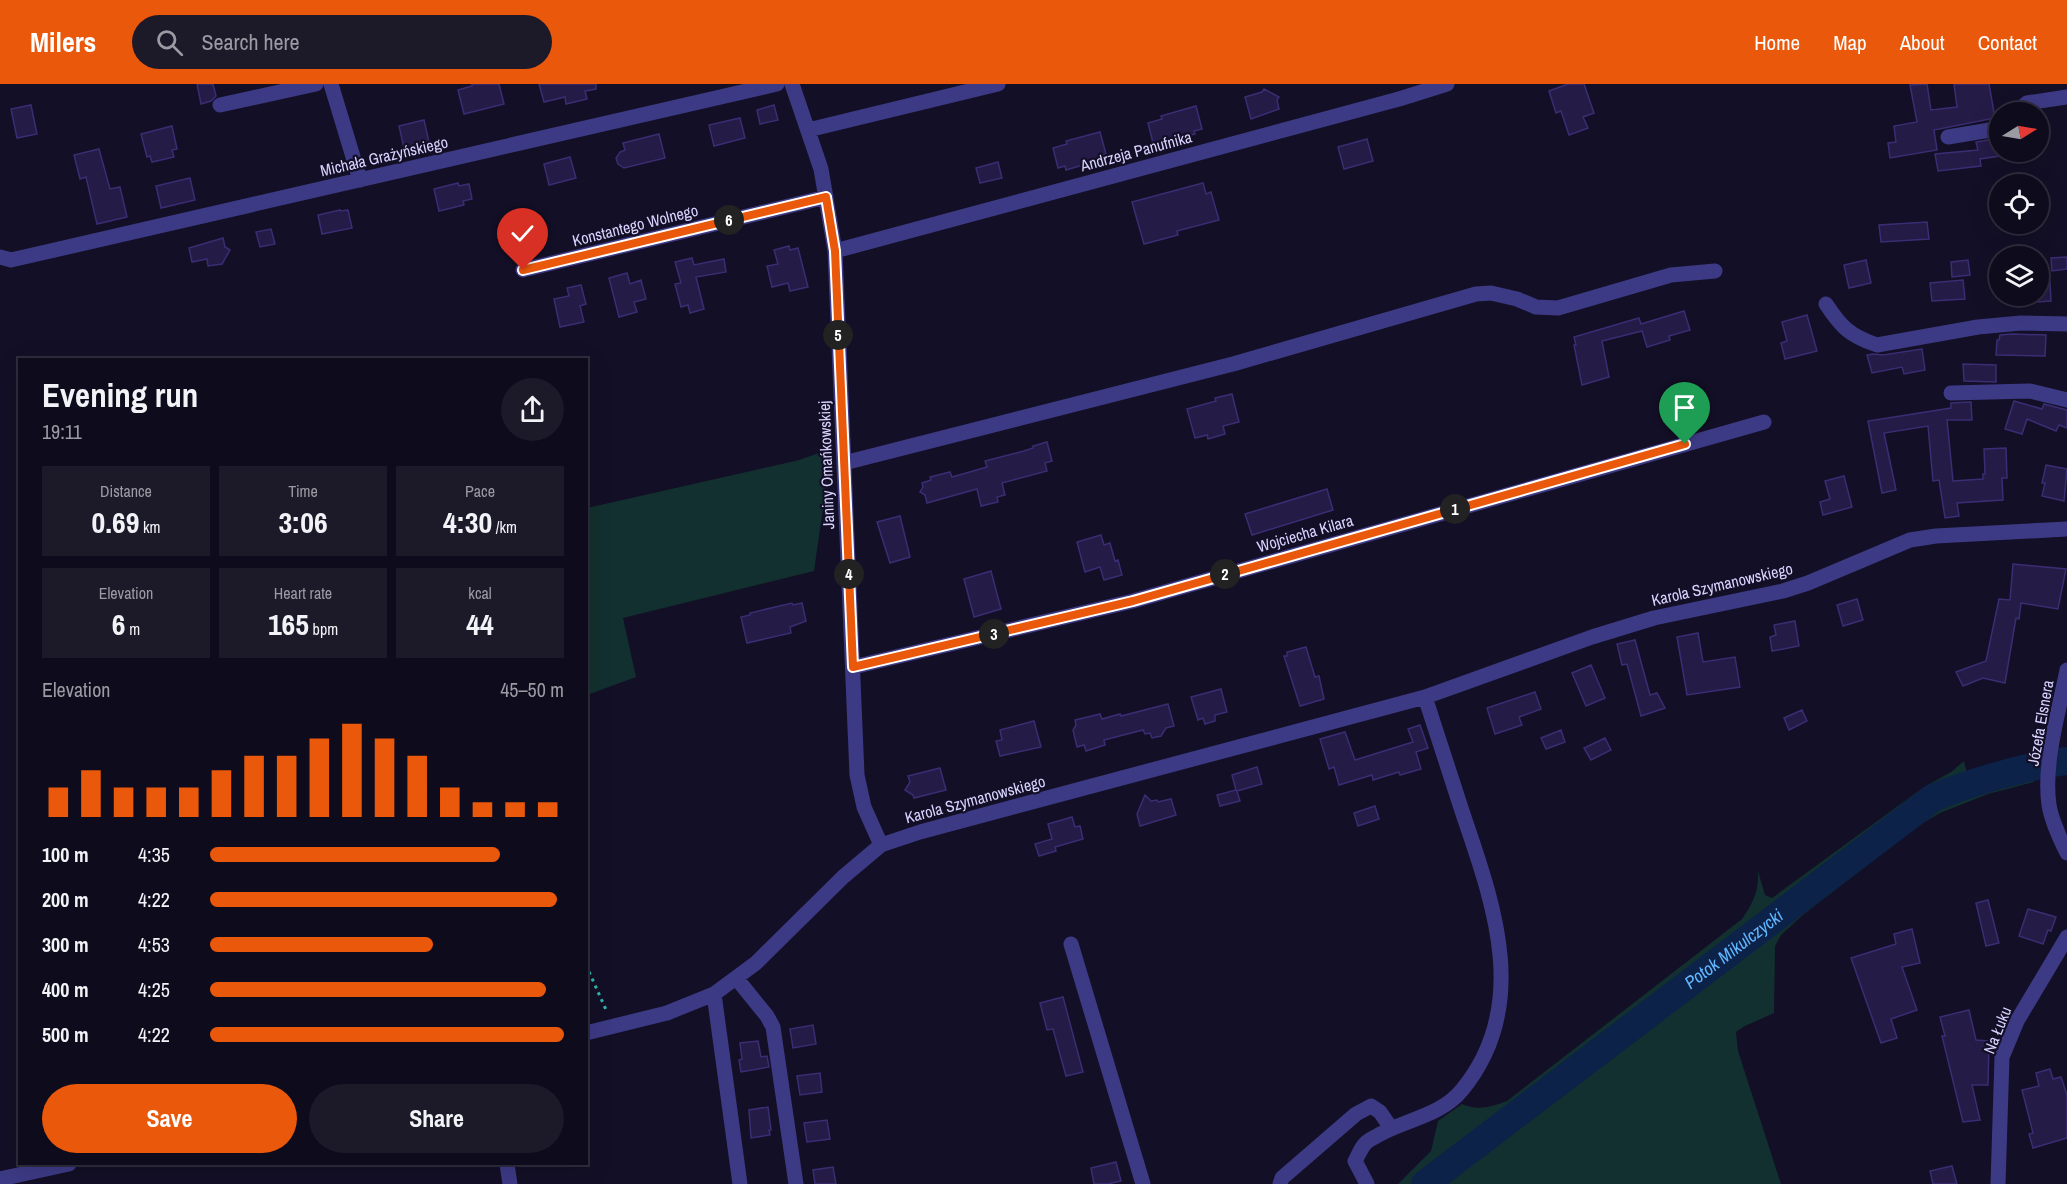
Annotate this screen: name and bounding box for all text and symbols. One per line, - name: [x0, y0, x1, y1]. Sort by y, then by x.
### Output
- search box: [132, 15, 552, 69]
- text: Milers: [30, 23, 96, 61]
- icon: search: [153, 26, 186, 59]
- text: Search here: [201, 27, 300, 57]
- text: Home: [1754, 28, 1800, 57]
- text: Map: [1833, 28, 1867, 57]
- text: About: [1900, 28, 1945, 57]
- text: Contact: [1978, 28, 2037, 57]
- north arrow: [1989, 102, 2049, 162]
- map controls: [1989, 102, 2049, 306]
- street label: Andrzeja Panufnika: [1077, 125, 1195, 177]
- street label: Michała Grażyńskiego: [318, 131, 450, 181]
- button: locate: [1989, 174, 2049, 234]
- street label: Konstantego Wolnego: [570, 199, 700, 251]
- pin: 6: [714, 205, 744, 235]
- pin: [497, 208, 548, 270]
- text: 6: [725, 209, 733, 231]
- icon: check: [506, 217, 539, 250]
- button: layers: [1989, 246, 2049, 306]
- pin: 5: [823, 320, 853, 350]
- text: 5: [834, 324, 842, 346]
- text: Evening run: [42, 373, 198, 417]
- button: share: [501, 378, 564, 441]
- pin: [1659, 382, 1710, 444]
- icon: arrive: [1668, 391, 1701, 424]
- street label: Janiny Omańkowskiej: [813, 400, 839, 530]
- text: 19:11: [42, 418, 82, 445]
- text: Distance: [100, 480, 152, 502]
- text: Time: [288, 480, 318, 502]
- text: Pace: [465, 480, 495, 502]
- pin: 1: [1440, 494, 1470, 524]
- text: 1: [1451, 498, 1459, 520]
- text: 0.69: [91, 502, 139, 542]
- text: 3:06: [278, 502, 328, 542]
- text: 4:30: [443, 502, 492, 542]
- street label: Wojciecha Kilara: [1254, 509, 1356, 557]
- text: km: [139, 516, 161, 538]
- text: /km: [492, 516, 517, 538]
- street label: Karola Szymanowskiego: [1649, 557, 1795, 611]
- pin: 4: [834, 559, 864, 589]
- pin: 2: [1210, 559, 1240, 589]
- text: 4: [845, 563, 853, 585]
- text: 2: [1221, 563, 1229, 585]
- text: Elevation: [99, 582, 153, 604]
- text: Heart rate: [274, 582, 332, 604]
- text: kcal: [468, 582, 492, 604]
- text: 6: [112, 604, 126, 644]
- text: 165: [268, 604, 309, 644]
- text: 44: [466, 604, 494, 644]
- text: m: [126, 618, 140, 640]
- text: bpm: [309, 618, 338, 640]
- pin: 3: [979, 619, 1009, 649]
- text: 3: [990, 623, 998, 645]
- text: Elevation: [42, 676, 110, 703]
- text: 45–50 m: [500, 676, 564, 703]
- street label: Józefa Elsnera: [2022, 678, 2058, 768]
- street label: Karola Szymanowskiego: [902, 770, 1048, 828]
- text: 100 m: [42, 841, 89, 868]
- text: 4:35: [138, 841, 170, 868]
- text: 200 m: [42, 886, 89, 913]
- text: 4:22: [138, 886, 170, 913]
- water label: Potok Mikulczycki: [1679, 903, 1788, 995]
- text: 300 m: [42, 931, 89, 958]
- text: 4:53: [138, 931, 170, 958]
- text: 400 m: [42, 976, 89, 1003]
- text: 4:25: [138, 976, 170, 1003]
- street label: Na Łuku: [1978, 1003, 2016, 1057]
- text: 500 m: [42, 1021, 89, 1048]
- text: 4:22: [138, 1021, 170, 1048]
- button: Save: [42, 1084, 297, 1153]
- button: Share: [309, 1084, 564, 1153]

